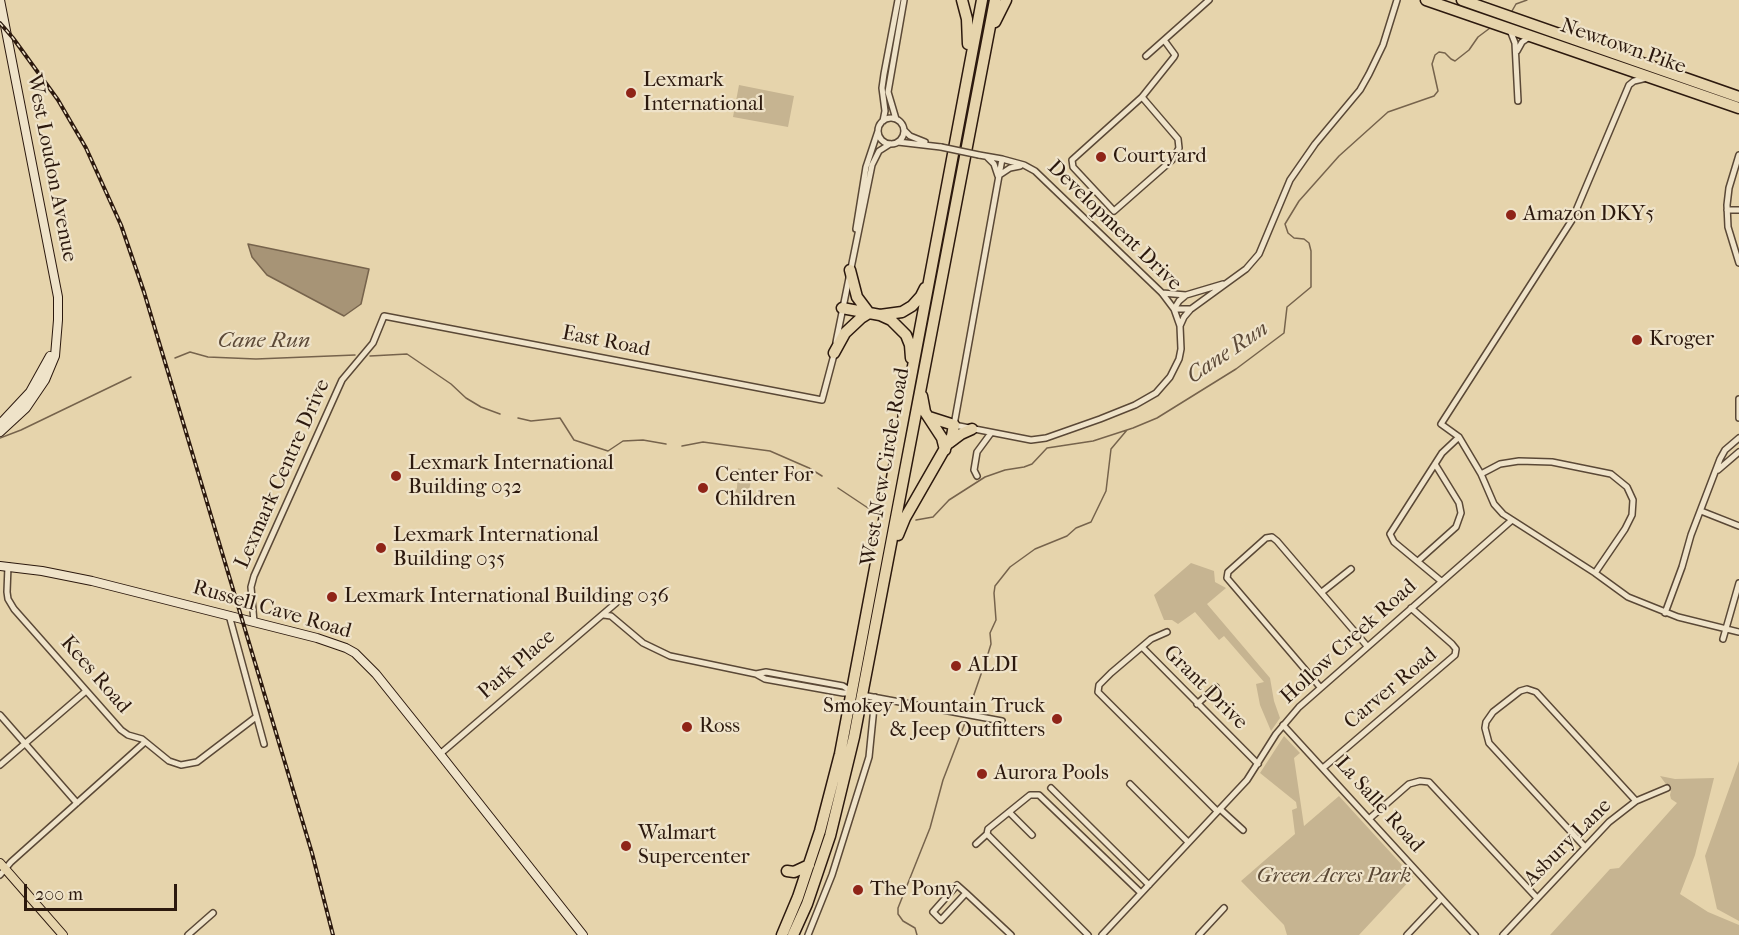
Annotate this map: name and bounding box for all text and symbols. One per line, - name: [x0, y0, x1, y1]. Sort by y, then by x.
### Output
- street label: Newtown Pike: [1557, 14, 1689, 80]
- place label: Lexmark International: [643, 68, 764, 118]
- street label: West Loudon Avenue: [20, 72, 82, 264]
- marker: Lexmark International: [624, 86, 638, 100]
- place label: Courtyard: [1113, 144, 1207, 170]
- marker: Courtyard: [1094, 150, 1108, 164]
- street label: Development Drive: [1041, 155, 1187, 297]
- place label: Amazon DKY5: [1523, 202, 1654, 228]
- marker: Amazon DKY5: [1504, 208, 1518, 222]
- water label: Cane Run: [1182, 316, 1274, 390]
- street label: East Road: [560, 321, 652, 363]
- place label: Kroger: [1649, 327, 1714, 353]
- water label: Cane Run: [218, 329, 310, 355]
- marker: Kroger: [1630, 333, 1644, 347]
- street label: West New Circle Road: [856, 366, 916, 568]
- street label: Lexmark Centre Drive: [230, 376, 336, 572]
- place label: Lexmark International Building 032: [408, 451, 614, 501]
- place label: Center For Children: [715, 463, 813, 513]
- marker: Lexmark International Building 032: [389, 469, 403, 483]
- marker: Center For Children: [696, 481, 710, 495]
- place label: Lexmark International Building 035: [393, 523, 599, 573]
- marker: Lexmark International Building 035: [374, 541, 388, 555]
- street label: Hollow Creek Road: [1276, 574, 1422, 710]
- street label: Russell Cave Road: [190, 575, 354, 645]
- place label: Lexmark International Building 036: [344, 584, 669, 610]
- marker: Lexmark International Building 036: [325, 590, 339, 604]
- street label: Park Place: [473, 625, 561, 705]
- street label: Kees Road: [54, 631, 136, 719]
- street label: Grant Drive: [1158, 641, 1252, 735]
- street label: Carver Road: [1339, 643, 1443, 735]
- place label: ALDI: [968, 653, 1018, 679]
- marker: ALDI: [949, 659, 963, 673]
- place label: Smokey Mountain Truck & Jeep Outfitters: [823, 694, 1045, 744]
- marker: Smokey Mountain Truck & Jeep Outfitters: [1050, 712, 1064, 726]
- place label: Ross: [699, 714, 740, 740]
- marker: Ross: [680, 720, 694, 734]
- street label: La Salle Road: [1329, 752, 1429, 858]
- place label: Aurora Pools: [994, 761, 1109, 787]
- marker: Aurora Pools: [975, 767, 989, 781]
- street label: Asbury Lane: [1519, 794, 1617, 892]
- place label: Walmart Supercenter: [638, 821, 750, 871]
- marker: Walmart Supercenter: [619, 839, 633, 853]
- park label: Green Acres Park: [1257, 864, 1411, 890]
- scale bar: [27, 872, 180, 910]
- place label: The Pony: [870, 877, 957, 903]
- marker: The Pony: [851, 883, 865, 897]
- text: 200 m: [35, 884, 83, 905]

